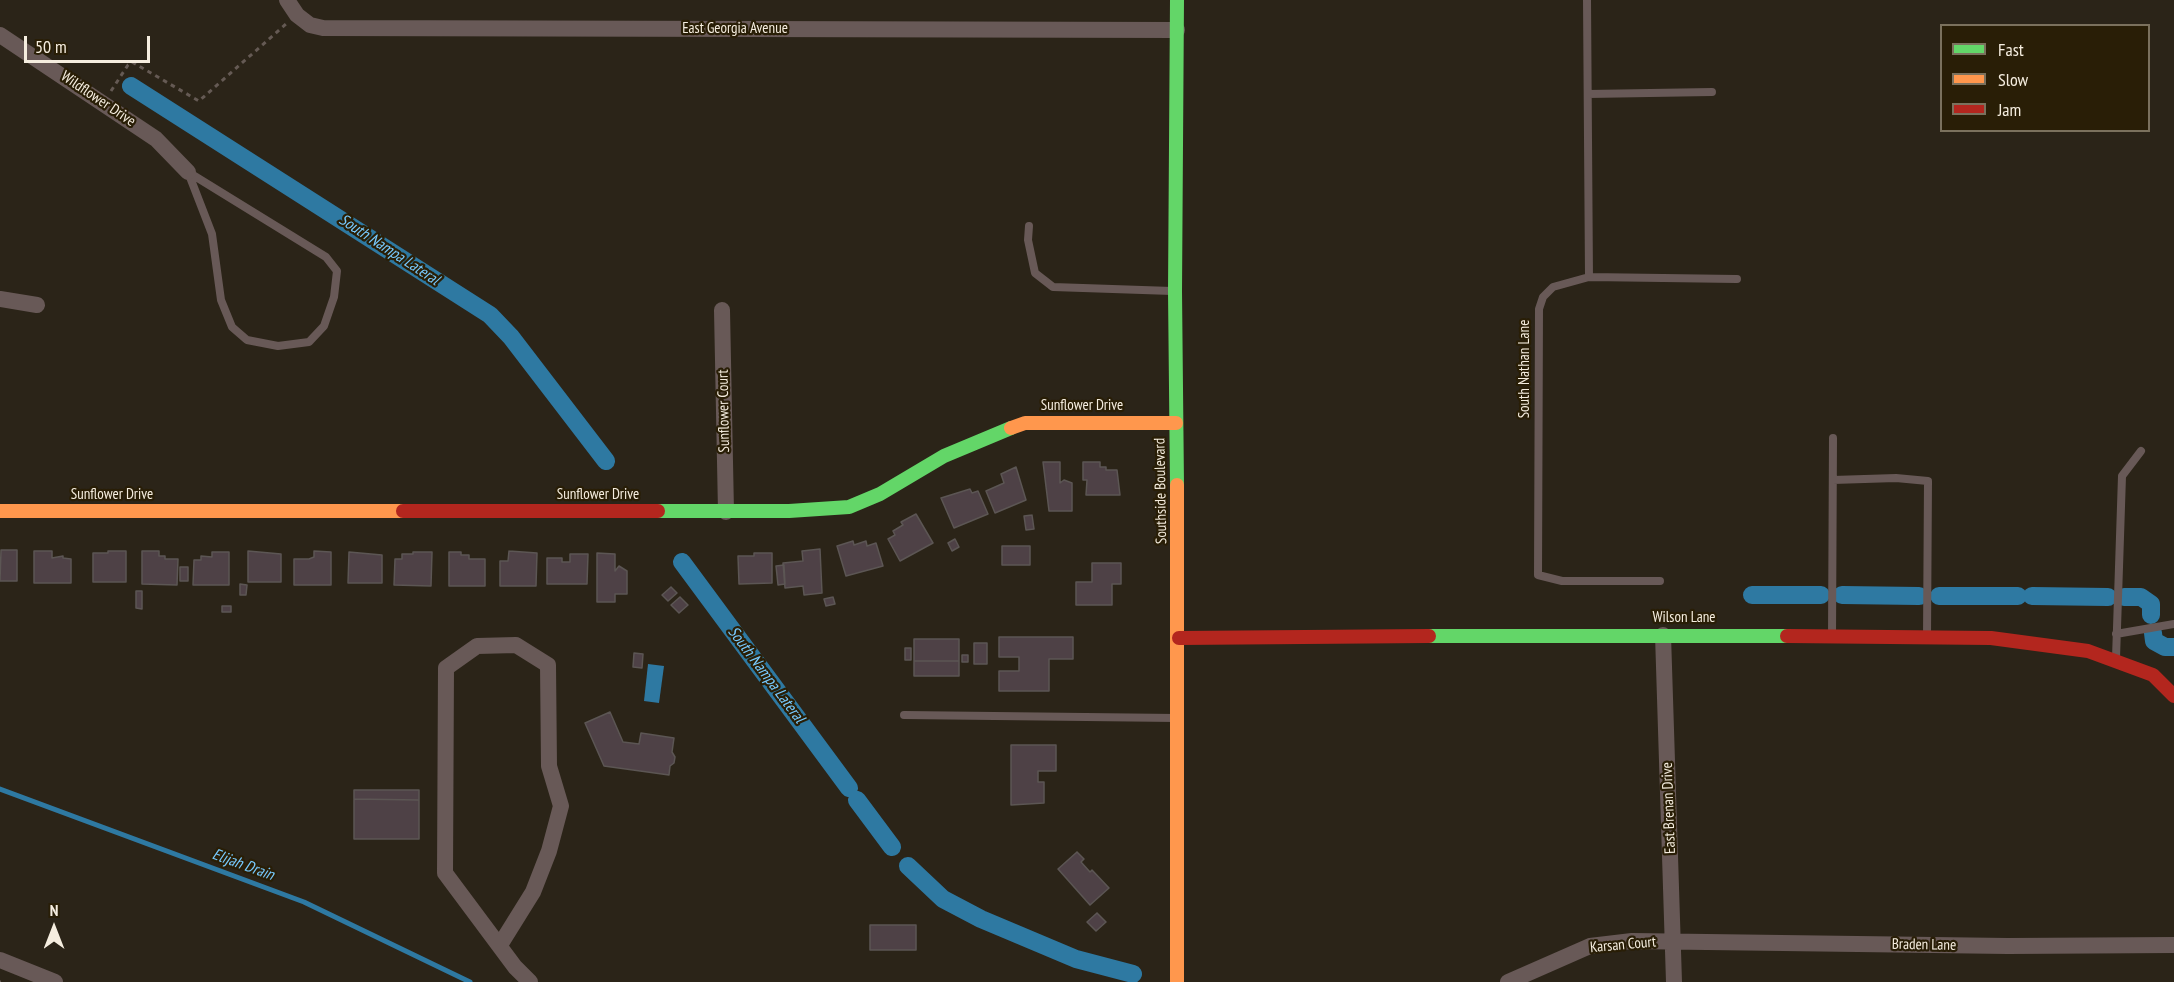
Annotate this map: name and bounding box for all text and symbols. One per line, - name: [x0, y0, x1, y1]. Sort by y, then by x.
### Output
- street label: East Georgia Avenue: [682, 20, 788, 38]
- scale bar: [27, 24, 153, 62]
- legend: [1940, 24, 2150, 132]
- text: 50 m: [35, 35, 67, 58]
- text: Fast: [1998, 38, 2024, 61]
- street label: Wildflower Drive: [57, 67, 139, 131]
- text: Slow: [1998, 68, 2028, 91]
- text: Jam: [1998, 98, 2021, 121]
- water label: South Nampa Lateral: [335, 210, 443, 290]
- street label: South Nathan Lane: [1516, 320, 1534, 418]
- street label: Sunflower Court: [714, 369, 734, 453]
- street label: Sunflower Drive: [1041, 397, 1123, 415]
- street label: Southside Boulevard: [1151, 438, 1171, 544]
- street label: Sunflower Drive: [71, 486, 153, 504]
- street label: Sunflower Drive: [557, 486, 639, 504]
- street label: Wilson Lane: [1653, 609, 1715, 627]
- water label: South Nampa Lateral: [723, 623, 809, 727]
- street label: East Brenan Drive: [1658, 762, 1680, 854]
- water label: Elijah Drain: [210, 845, 276, 885]
- north arrow: [24, 898, 84, 958]
- text: N: [50, 900, 58, 920]
- street label: Karsan Court: [1589, 933, 1657, 957]
- street label: Braden Lane: [1892, 935, 1956, 955]

